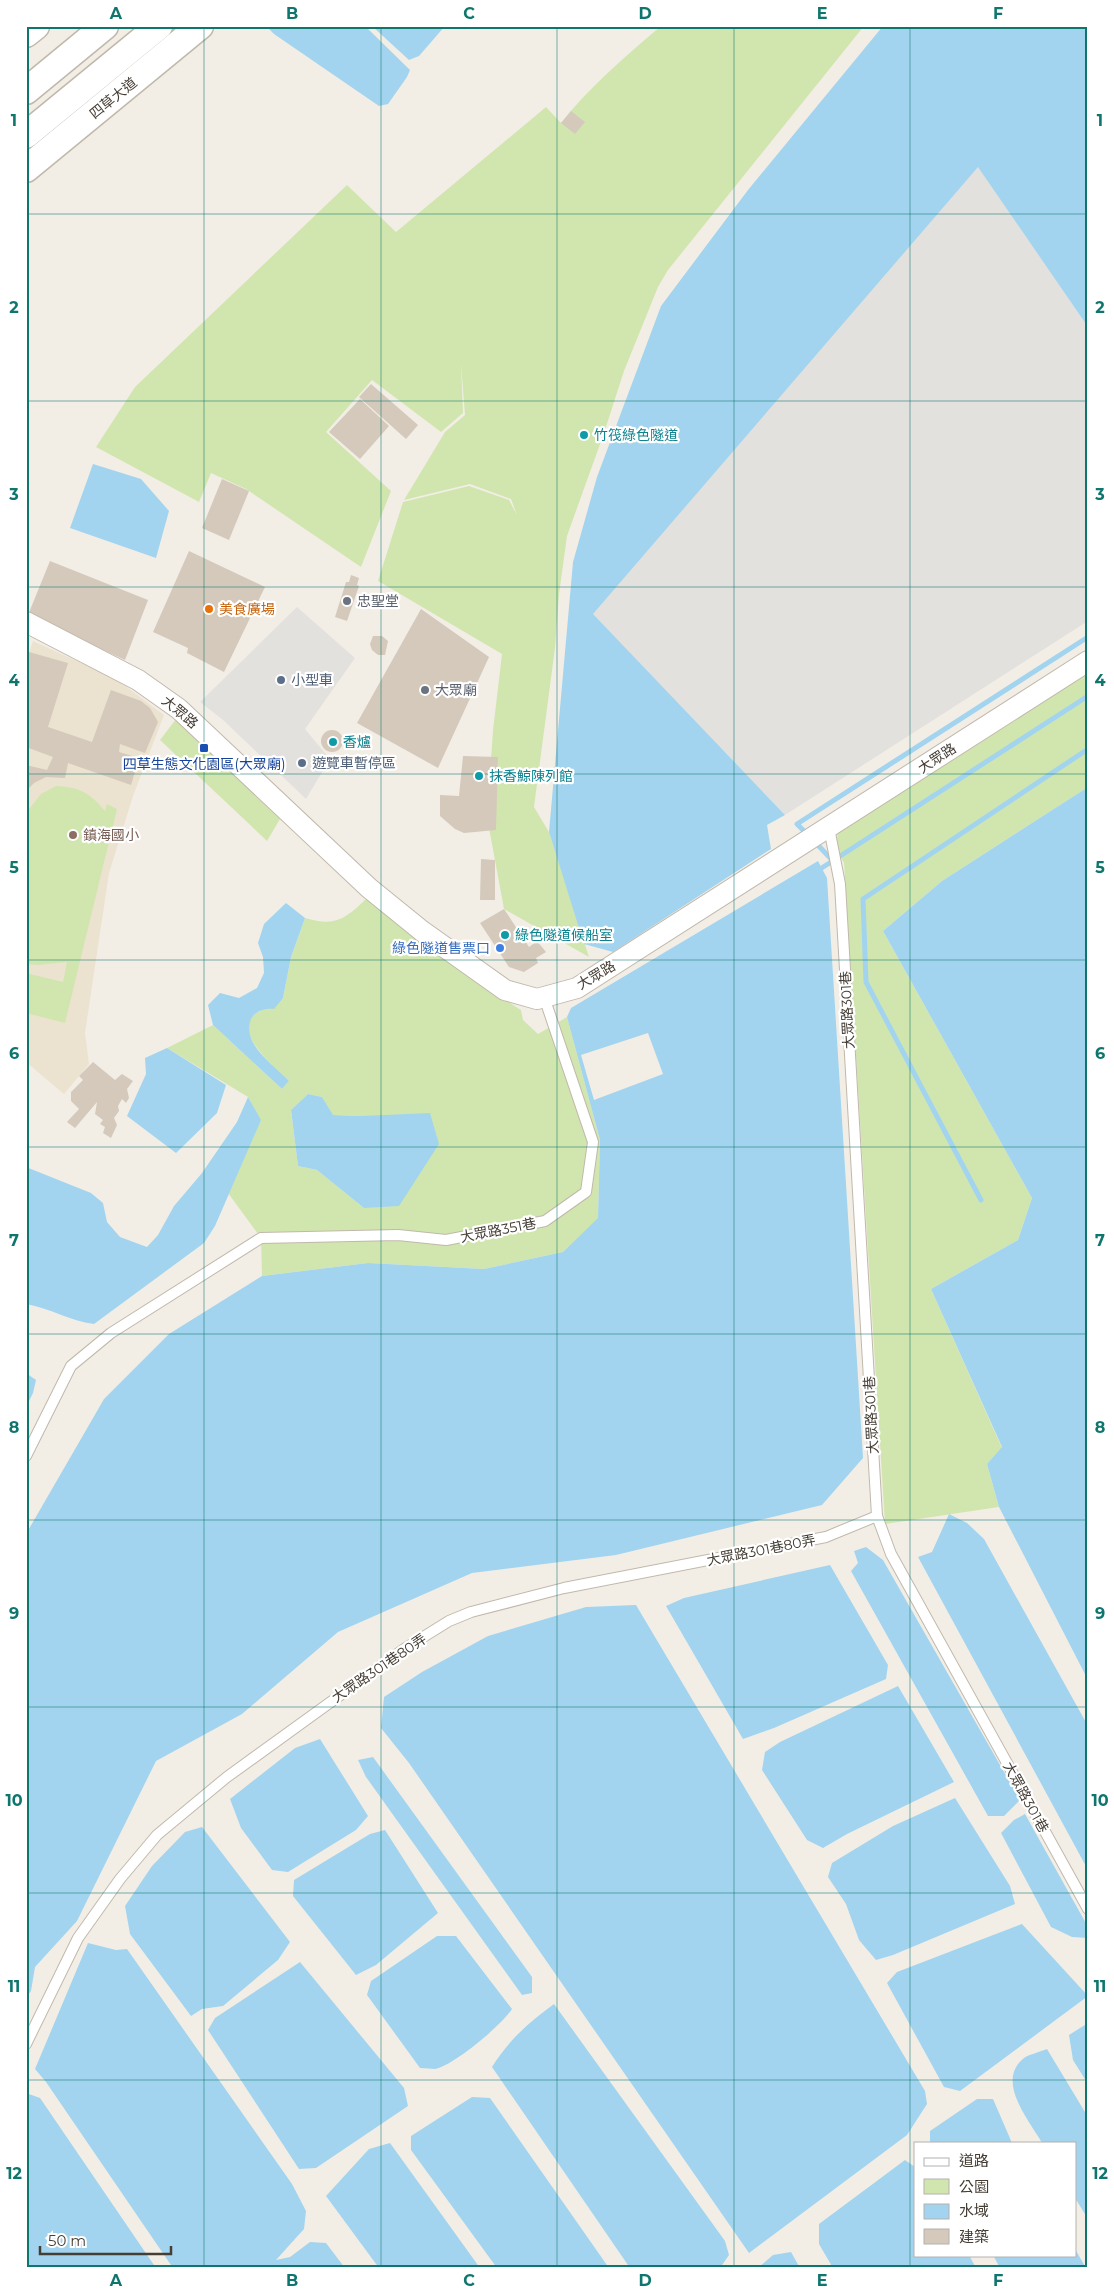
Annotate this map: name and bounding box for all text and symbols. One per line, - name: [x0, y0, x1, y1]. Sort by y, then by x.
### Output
- text: A: [109, 4, 123, 23]
- text: B: [286, 4, 298, 23]
- text: C: [463, 4, 475, 23]
- text: D: [638, 4, 652, 23]
- text: E: [817, 4, 827, 23]
- text: F: [993, 4, 1003, 23]
- street label: 四草大道: [86, 73, 140, 123]
- text: 1: [11, 111, 17, 130]
- text: 1: [1097, 111, 1103, 130]
- text: 2: [9, 298, 19, 317]
- text: 2: [1095, 298, 1105, 317]
- place label: 竹筏綠色隧道: [594, 426, 678, 444]
- marker: 竹筏綠色隧道: [578, 429, 590, 441]
- text: 3: [8, 485, 19, 504]
- text: 3: [1094, 485, 1105, 504]
- place label: 忠聖堂: [357, 592, 399, 610]
- marker: 忠聖堂: [341, 595, 353, 607]
- place label: 美食廣場: [219, 600, 275, 618]
- marker: 美食廣場: [203, 603, 215, 615]
- text: 4: [8, 671, 20, 690]
- place label: 小型車: [291, 671, 333, 689]
- text: 4: [1094, 671, 1106, 690]
- marker: 小型車: [275, 674, 287, 686]
- place label: 大眾廟: [435, 681, 477, 699]
- marker: 大眾廟: [419, 684, 431, 696]
- street label: 大眾路: [158, 692, 202, 732]
- place label: 香爐: [343, 733, 371, 751]
- marker: 香爐: [327, 736, 339, 748]
- street label: 大眾路: [914, 739, 960, 777]
- marker: 四草生態文化園區(大眾廟): [198, 742, 210, 754]
- place label: 遊覽車暫停區: [312, 754, 396, 772]
- place label: 四草生態文化園區(大眾廟): [122, 755, 286, 773]
- marker: 遊覽車暫停區: [296, 757, 308, 769]
- place label: 抹香鯨陳列館: [489, 767, 573, 785]
- marker: 抹香鯨陳列館: [473, 770, 485, 782]
- place label: 鎮海國小: [83, 826, 139, 844]
- marker: 鎮海國小: [67, 829, 79, 841]
- text: 5: [9, 858, 19, 877]
- text: 5: [1095, 858, 1105, 877]
- place label: 綠色隧道候船室: [515, 926, 613, 944]
- marker: 綠色隧道候船室: [499, 929, 511, 941]
- place label: 綠色隧道售票口: [392, 939, 490, 957]
- marker: 綠色隧道售票口: [494, 942, 506, 954]
- street label: 大眾路: [573, 956, 619, 994]
- street label: 大眾路301巷: [836, 970, 858, 1050]
- text: 6: [9, 1044, 19, 1063]
- text: 6: [1095, 1044, 1105, 1063]
- street label: 大眾路351巷: [459, 1214, 537, 1246]
- text: 7: [9, 1231, 19, 1250]
- text: 7: [1095, 1231, 1105, 1250]
- street label: 大眾路301巷: [860, 1375, 882, 1455]
- text: 8: [9, 1418, 19, 1437]
- text: 8: [1095, 1418, 1105, 1437]
- street label: 大眾路301巷80弄: [705, 1531, 817, 1569]
- text: 9: [9, 1604, 19, 1623]
- text: 9: [1095, 1604, 1105, 1623]
- street label: 大眾路301巷80弄: [328, 1630, 430, 1706]
- street label: 大眾路301巷: [999, 1758, 1053, 1836]
- text: 10: [5, 1791, 23, 1810]
- text: 10: [1091, 1791, 1109, 1810]
- text: 11: [8, 1977, 20, 1996]
- text: 11: [1094, 1977, 1106, 1996]
- legend: [914, 2142, 1076, 2256]
- text: 道路: [959, 2151, 989, 2170]
- text: 12: [6, 2164, 22, 2183]
- text: 12: [1092, 2164, 1108, 2183]
- text: 公園: [959, 2177, 989, 2196]
- text: 水域: [959, 2201, 989, 2220]
- scale bar: [40, 2224, 171, 2256]
- text: 建築: [959, 2227, 989, 2246]
- text: 50 m: [48, 2231, 86, 2250]
- text: A: [109, 2271, 123, 2290]
- text: B: [286, 2271, 298, 2290]
- text: C: [463, 2271, 475, 2290]
- text: D: [638, 2271, 652, 2290]
- text: E: [817, 2271, 827, 2290]
- text: F: [993, 2271, 1003, 2290]

